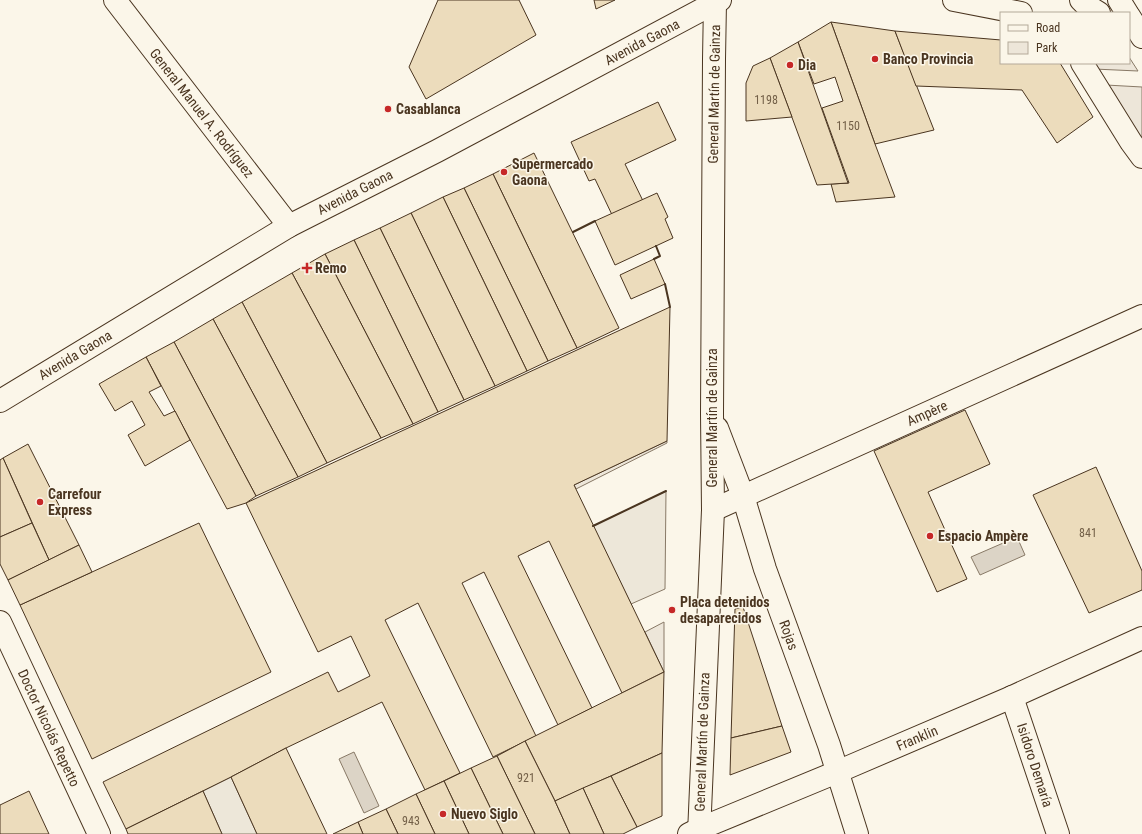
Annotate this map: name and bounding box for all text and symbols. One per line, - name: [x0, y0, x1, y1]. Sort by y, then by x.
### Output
- legend: [1000, 12, 1130, 64]
- street label: Avenida Gaona: [602, 16, 682, 68]
- text: Road: [1036, 21, 1060, 35]
- street label: General Martín de Gainza: [705, 24, 723, 164]
- text: Park: [1036, 41, 1058, 55]
- street label: General Manuel A. Rodríguez: [147, 45, 257, 181]
- place label: Banco Provincia: [883, 51, 974, 67]
- marker: Banco Provincia: [870, 54, 880, 64]
- place label: Dia: [798, 57, 816, 73]
- marker: Dia: [785, 60, 795, 70]
- house number: 1198: [754, 93, 778, 107]
- place label: Casablanca: [396, 101, 461, 117]
- marker: Casablanca: [383, 104, 393, 114]
- house number: 1150: [836, 119, 860, 133]
- place label: Supermercado Gaona: [512, 156, 593, 188]
- street label: Avenida Gaona: [315, 166, 395, 218]
- marker: Supermercado Gaona: [499, 167, 509, 177]
- place label: Remo: [315, 260, 347, 276]
- marker: Remo: [302, 263, 312, 273]
- street label: Avenida Gaona: [36, 327, 114, 383]
- street label: General Martín de Gainza: [704, 348, 720, 488]
- street label: Ampère: [904, 397, 950, 429]
- place label: Carrefour Express: [48, 486, 102, 518]
- marker: Carrefour Express: [35, 497, 45, 507]
- house number: 841: [1079, 526, 1097, 540]
- place label: Espacio Ampère: [938, 528, 1028, 544]
- marker: Espacio Ampère: [925, 531, 935, 541]
- place label: Placa detenidos desaparecidos: [680, 594, 770, 626]
- marker: Placa detenidos desaparecidos: [667, 605, 677, 615]
- street label: Rojas: [776, 618, 802, 652]
- street label: Doctor Nicolás Repetto: [15, 667, 83, 789]
- street label: General Martín de Gainza: [692, 672, 712, 812]
- street label: Isidoro Demaría: [1014, 721, 1056, 809]
- street label: Franklin: [894, 722, 940, 754]
- house number: 921: [517, 771, 535, 785]
- place label: Nuevo Siglo: [451, 806, 518, 822]
- marker: Nuevo Siglo: [438, 809, 448, 819]
- house number: 943: [402, 814, 420, 828]

